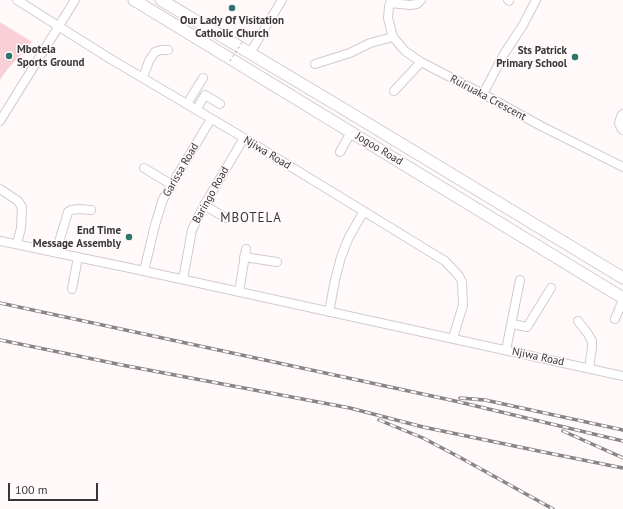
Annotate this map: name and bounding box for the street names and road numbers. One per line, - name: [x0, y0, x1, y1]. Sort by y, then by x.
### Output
- street label: Ruiruaka Crescent: [448, 72, 528, 124]
- street label: Jogoo Road: [353, 130, 405, 168]
- street label: Njiwa Road: [241, 134, 293, 172]
- street label: Garissa Road: [160, 141, 202, 199]
- street label: Baringo Road: [190, 164, 232, 226]
- street label: Njiwa Road: [511, 345, 565, 369]

